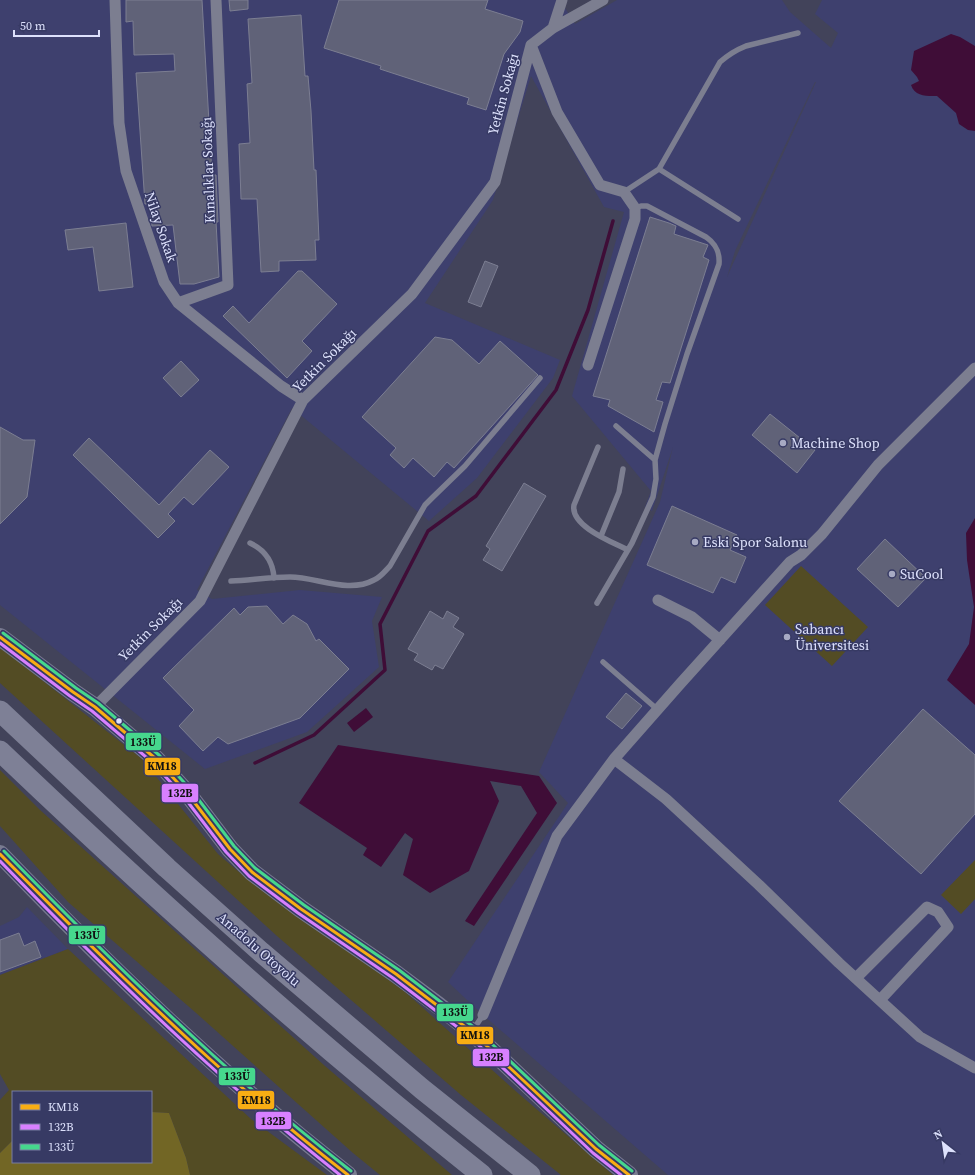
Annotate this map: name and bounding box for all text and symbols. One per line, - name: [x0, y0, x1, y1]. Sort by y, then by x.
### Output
- scale bar: [14, 12, 99, 38]
- text: 50 m: [20, 18, 46, 34]
- street label: Yetkin Sokağı: [483, 51, 523, 137]
- street label: Kınalıklar Sokağı: [196, 117, 220, 223]
- street label: Nilay Sokak: [140, 189, 182, 265]
- street label: Yetkin Sokağı: [287, 323, 361, 397]
- place label: Machine Shop: [791, 433, 880, 453]
- marker: Machine Shop: [778, 438, 788, 448]
- place label: Eski Spor Salonu: [703, 532, 807, 552]
- marker: Eski Spor Salonu: [690, 537, 700, 547]
- place label: SuCool: [900, 564, 943, 584]
- marker: SuCool: [887, 569, 897, 579]
- street label: Yetkin Sokağı: [113, 592, 187, 666]
- place label: Sabancı Üniversitesi: [795, 619, 869, 655]
- marker: Sabancı Üniversitesi: [782, 632, 792, 642]
- unlabelled marker: [114, 716, 124, 726]
- line badge: 133Ü: [125, 732, 162, 751]
- text: 133Ü: [130, 735, 156, 750]
- line badge: KM18: [144, 757, 181, 776]
- text: KM18: [147, 759, 177, 774]
- line badge: 132B: [161, 783, 199, 803]
- text: 132B: [167, 786, 193, 801]
- street label: Anadolu Otoyolu: [213, 907, 305, 991]
- line badge: 133Ü: [68, 925, 106, 945]
- text: 133Ü: [74, 928, 100, 943]
- line badge: 133Ü: [436, 1003, 474, 1022]
- text: 133Ü: [442, 1005, 468, 1020]
- line badge: KM18: [456, 1026, 494, 1045]
- text: KM18: [460, 1028, 490, 1043]
- line badge: 132B: [472, 1048, 510, 1067]
- text: 132B: [478, 1050, 504, 1065]
- line badge: 133Ü: [218, 1067, 256, 1086]
- text: 133Ü: [224, 1069, 250, 1084]
- line badge: KM18: [237, 1090, 275, 1110]
- legend: [12, 1091, 152, 1163]
- text: KM18: [241, 1093, 271, 1108]
- text: KM18: [48, 1099, 79, 1115]
- line badge: 132B: [255, 1111, 292, 1130]
- text: 132B: [260, 1114, 286, 1129]
- text: 132B: [48, 1119, 74, 1135]
- north arrow: [923, 1123, 963, 1163]
- text: N: [931, 1126, 945, 1143]
- text: 133Ü: [48, 1139, 75, 1155]

